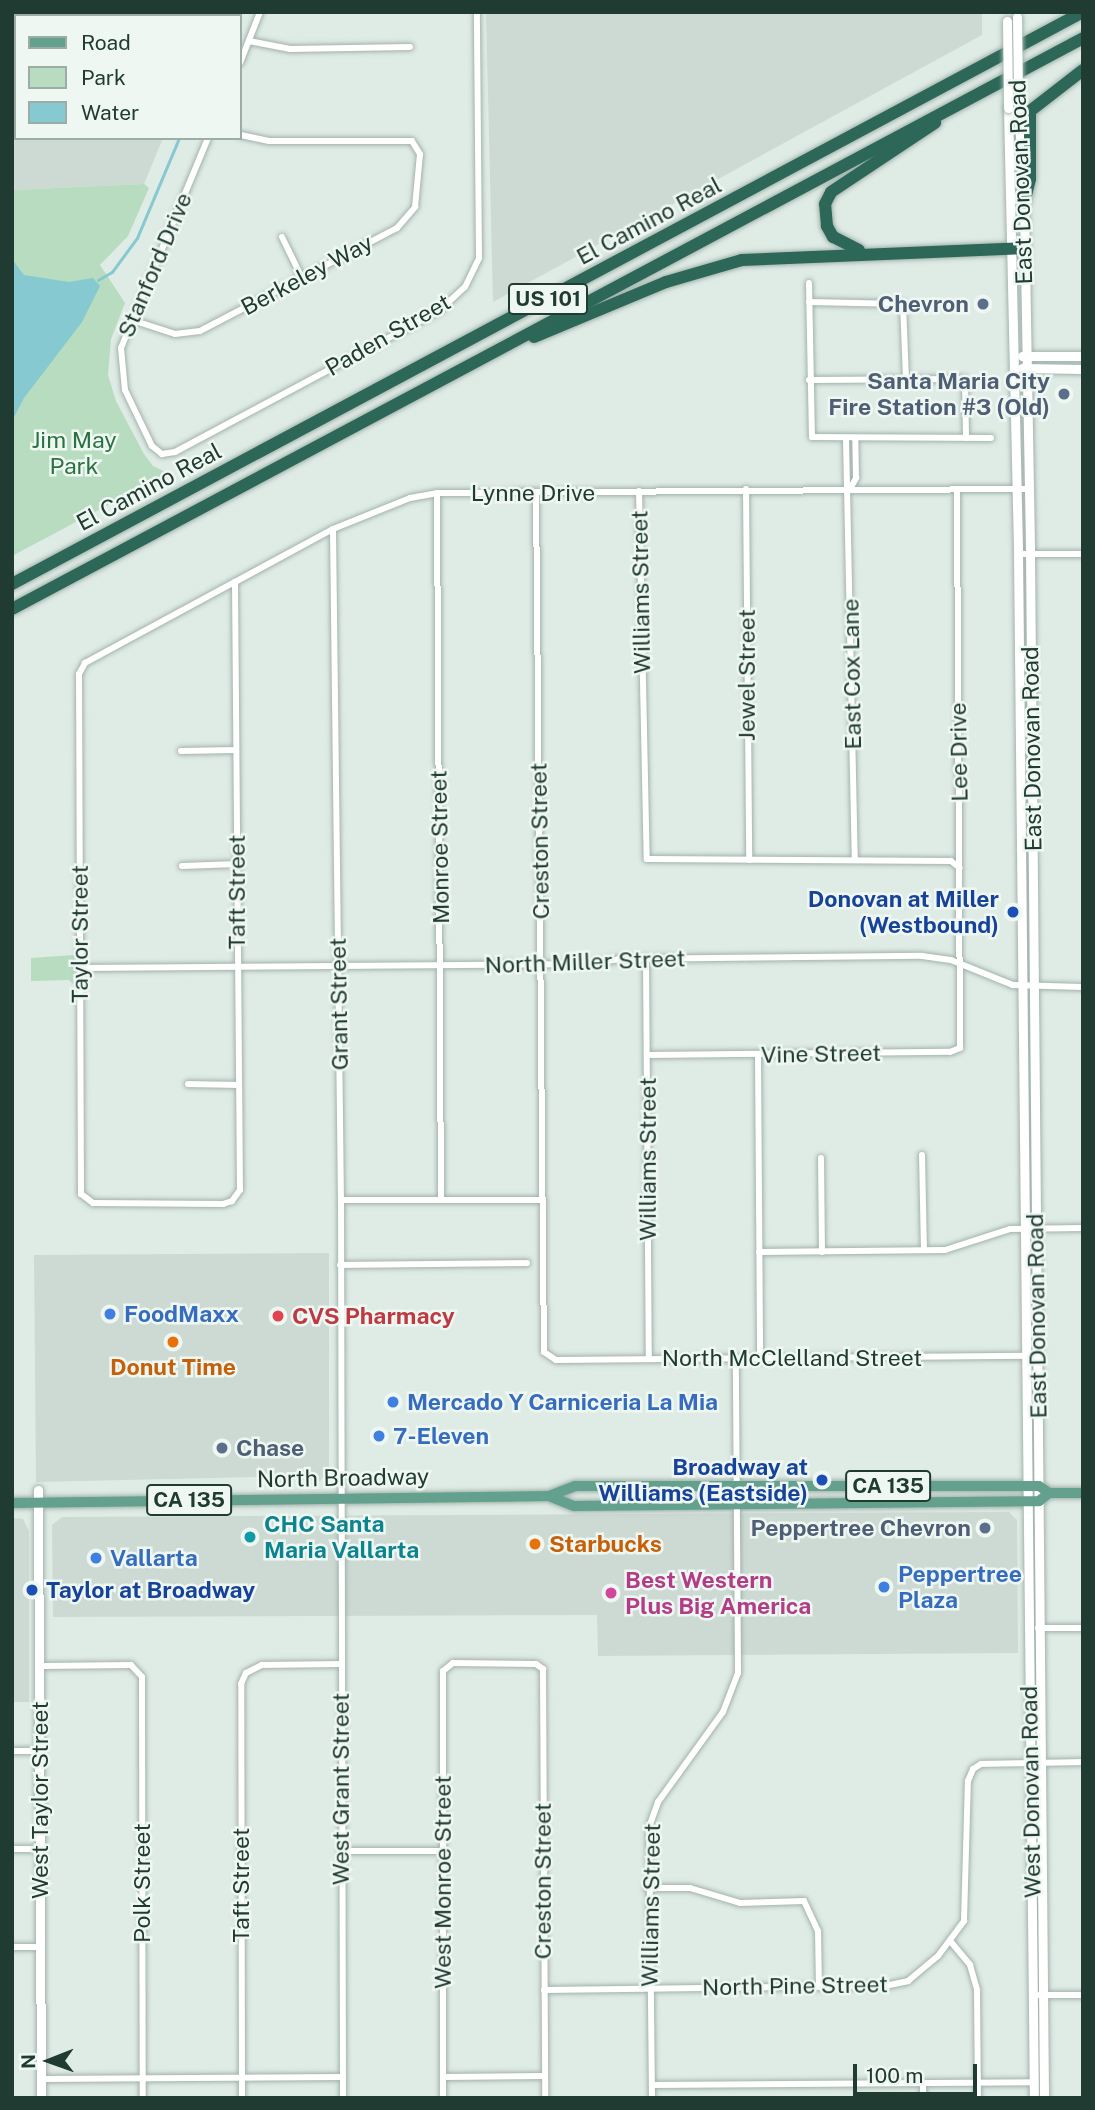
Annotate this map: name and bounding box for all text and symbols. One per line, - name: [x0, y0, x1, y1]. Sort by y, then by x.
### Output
- legend: [14, 14, 242, 140]
- text: Road: [81, 30, 131, 55]
- text: Park: [81, 65, 126, 90]
- street label: East Donovan Road: [1004, 79, 1038, 285]
- text: Water: [81, 100, 139, 125]
- street label: El Camino Real: [572, 171, 726, 271]
- street label: Stanford Drive: [112, 188, 198, 342]
- street label: Berkeley Way: [236, 229, 378, 321]
- road number: US 101: [508, 282, 588, 316]
- street label: Paden Street: [321, 288, 455, 382]
- place label: Chevron: [878, 290, 969, 318]
- marker: Chevron: [975, 296, 991, 312]
- place label: Santa Maria City Fire Station #3 (Old): [828, 367, 1050, 421]
- marker: Santa Maria City Fire Station #3 (Old): [1056, 386, 1072, 402]
- park label: Jim May Park: [31, 426, 117, 480]
- street label: El Camino Real: [72, 437, 226, 537]
- street label: Lynne Drive: [471, 479, 595, 507]
- street label: Williams Street: [626, 510, 656, 674]
- street label: East Cox Lane: [837, 598, 867, 750]
- street label: Jewel Street: [733, 609, 761, 741]
- street label: East Donovan Road: [1016, 646, 1048, 852]
- street label: Lee Drive: [944, 702, 974, 802]
- street label: Creston Street: [525, 762, 555, 920]
- street label: Monroe Street: [425, 770, 455, 924]
- street label: Taft Street: [223, 835, 251, 949]
- street label: Taylor Street: [66, 865, 94, 1003]
- place label: Donovan at Miller (Westbound): [808, 885, 999, 939]
- marker: Donovan at Miller (Westbound): [1005, 904, 1021, 920]
- street label: Grant Street: [324, 937, 354, 1071]
- street label: North Miller Street: [484, 945, 686, 979]
- street label: Vine Street: [761, 1039, 881, 1069]
- street label: Williams Street: [634, 1077, 662, 1241]
- street label: East Donovan Road: [1021, 1213, 1053, 1419]
- place label: FoodMaxx: [124, 1300, 239, 1328]
- place label: CVS Pharmacy: [292, 1302, 455, 1330]
- marker: FoodMaxx: [102, 1306, 118, 1322]
- marker: CVS Pharmacy: [270, 1308, 286, 1324]
- marker: Donut Time: [165, 1334, 181, 1350]
- street label: North McClelland Street: [662, 1344, 922, 1372]
- place label: Donut Time: [110, 1353, 236, 1381]
- place label: Mercado Y Carniceria La Mia: [407, 1388, 719, 1416]
- marker: Mercado Y Carniceria La Mia: [385, 1394, 401, 1410]
- place label: 7-Eleven: [393, 1422, 489, 1450]
- marker: 7-Eleven: [371, 1428, 387, 1444]
- place label: Chase: [236, 1434, 304, 1462]
- marker: Chase: [214, 1440, 230, 1456]
- place label: Broadway at Williams (Eastside): [598, 1453, 808, 1507]
- street label: North Broadway: [257, 1463, 429, 1493]
- road number: CA 135: [844, 1468, 932, 1504]
- marker: Broadway at Williams (Eastside): [814, 1472, 830, 1488]
- road number: CA 135: [145, 1482, 233, 1518]
- place label: CHC Santa Maria Vallarta: [264, 1510, 420, 1564]
- place label: Peppertree Chevron: [750, 1514, 971, 1542]
- marker: Peppertree Chevron: [977, 1520, 993, 1536]
- marker: CHC Santa Maria Vallarta: [242, 1529, 258, 1545]
- place label: Starbucks: [549, 1530, 662, 1558]
- marker: Starbucks: [527, 1536, 543, 1552]
- place label: Vallarta: [110, 1544, 198, 1572]
- marker: Vallarta: [88, 1550, 104, 1566]
- place label: Peppertree Plaza: [898, 1560, 1022, 1614]
- place label: Best Western Plus Big America: [625, 1566, 812, 1620]
- place label: Taylor at Broadway: [46, 1576, 255, 1604]
- marker: Peppertree Plaza: [876, 1579, 892, 1595]
- marker: Taylor at Broadway: [24, 1582, 40, 1598]
- marker: Best Western Plus Big America: [603, 1585, 619, 1601]
- street label: West Donovan Road: [1015, 1686, 1047, 1898]
- street label: West Grant Street: [327, 1693, 355, 1885]
- street label: West Taylor Street: [26, 1701, 54, 1899]
- street label: West Monroe Street: [429, 1775, 457, 1989]
- street label: Creston Street: [529, 1803, 557, 1959]
- street label: Polk Street: [128, 1823, 156, 1943]
- street label: Williams Street: [636, 1823, 666, 1987]
- street label: Taft Street: [227, 1828, 255, 1942]
- street label: North Pine Street: [702, 1971, 888, 2001]
- north arrow: [14, 2026, 84, 2096]
- scale bar: [857, 2050, 981, 2094]
- text: N: [17, 2054, 39, 2069]
- text: 100 m: [866, 2063, 923, 2088]

